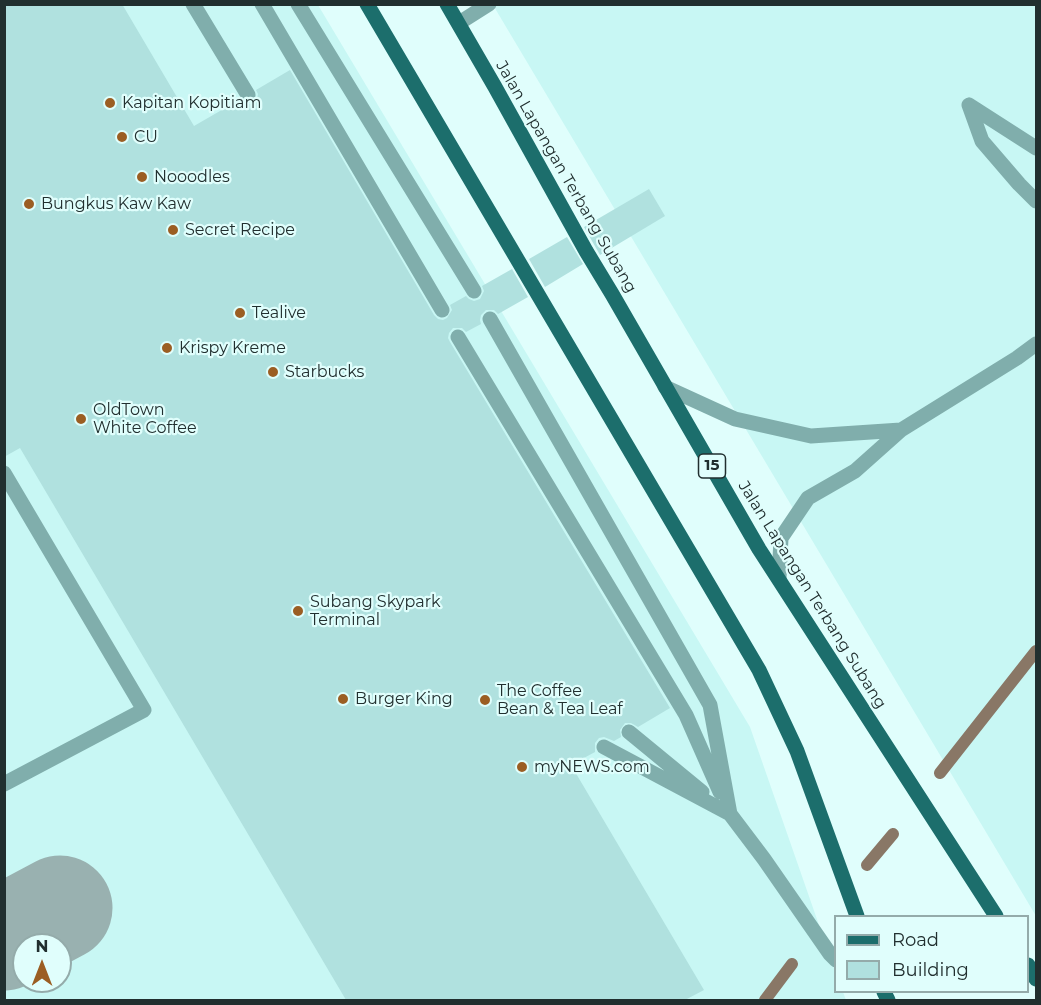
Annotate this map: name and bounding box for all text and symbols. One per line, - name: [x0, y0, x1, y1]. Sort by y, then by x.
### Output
- street label: Jalan Lapangan Terbang Subang: [492, 58, 640, 296]
- place label: Kapitan Kopitiam: [122, 93, 261, 113]
- marker: Kapitan Kopitiam: [103, 96, 117, 110]
- place label: CU: [134, 127, 158, 147]
- marker: CU: [115, 130, 129, 144]
- place label: Nooodles: [154, 167, 230, 187]
- marker: Nooodles: [135, 170, 149, 184]
- place label: Bungkus Kaw Kaw: [41, 194, 191, 214]
- marker: Bungkus Kaw Kaw: [22, 197, 36, 211]
- place label: Secret Recipe: [185, 220, 295, 240]
- marker: Secret Recipe: [166, 223, 180, 237]
- place label: Tealive: [252, 303, 306, 323]
- marker: Tealive: [233, 306, 247, 320]
- place label: Krispy Kreme: [179, 338, 286, 358]
- marker: Krispy Kreme: [160, 341, 174, 355]
- place label: Starbucks: [285, 362, 364, 382]
- marker: Starbucks: [266, 365, 280, 379]
- place label: OldTown White Coffee: [93, 400, 197, 438]
- marker: OldTown White Coffee: [74, 412, 88, 426]
- road number: 15: [698, 454, 726, 478]
- street label: Jalan Lapangan Terbang Subang: [734, 478, 890, 712]
- place label: Subang Skypark Terminal: [310, 592, 441, 630]
- marker: Subang Skypark Terminal: [291, 604, 305, 618]
- place label: The Coffee Bean & Tea Leaf: [497, 681, 623, 719]
- place label: Burger King: [355, 689, 453, 709]
- marker: Burger King: [336, 692, 350, 706]
- marker: The Coffee Bean & Tea Leaf: [478, 693, 492, 707]
- place label: myNEWS.com: [534, 757, 650, 777]
- marker: myNEWS.com: [515, 760, 529, 774]
- legend: [834, 915, 1029, 993]
- text: Road: [892, 929, 939, 951]
- north arrow: [12, 933, 72, 993]
- text: N: [36, 937, 48, 956]
- text: Building: [892, 959, 969, 981]

